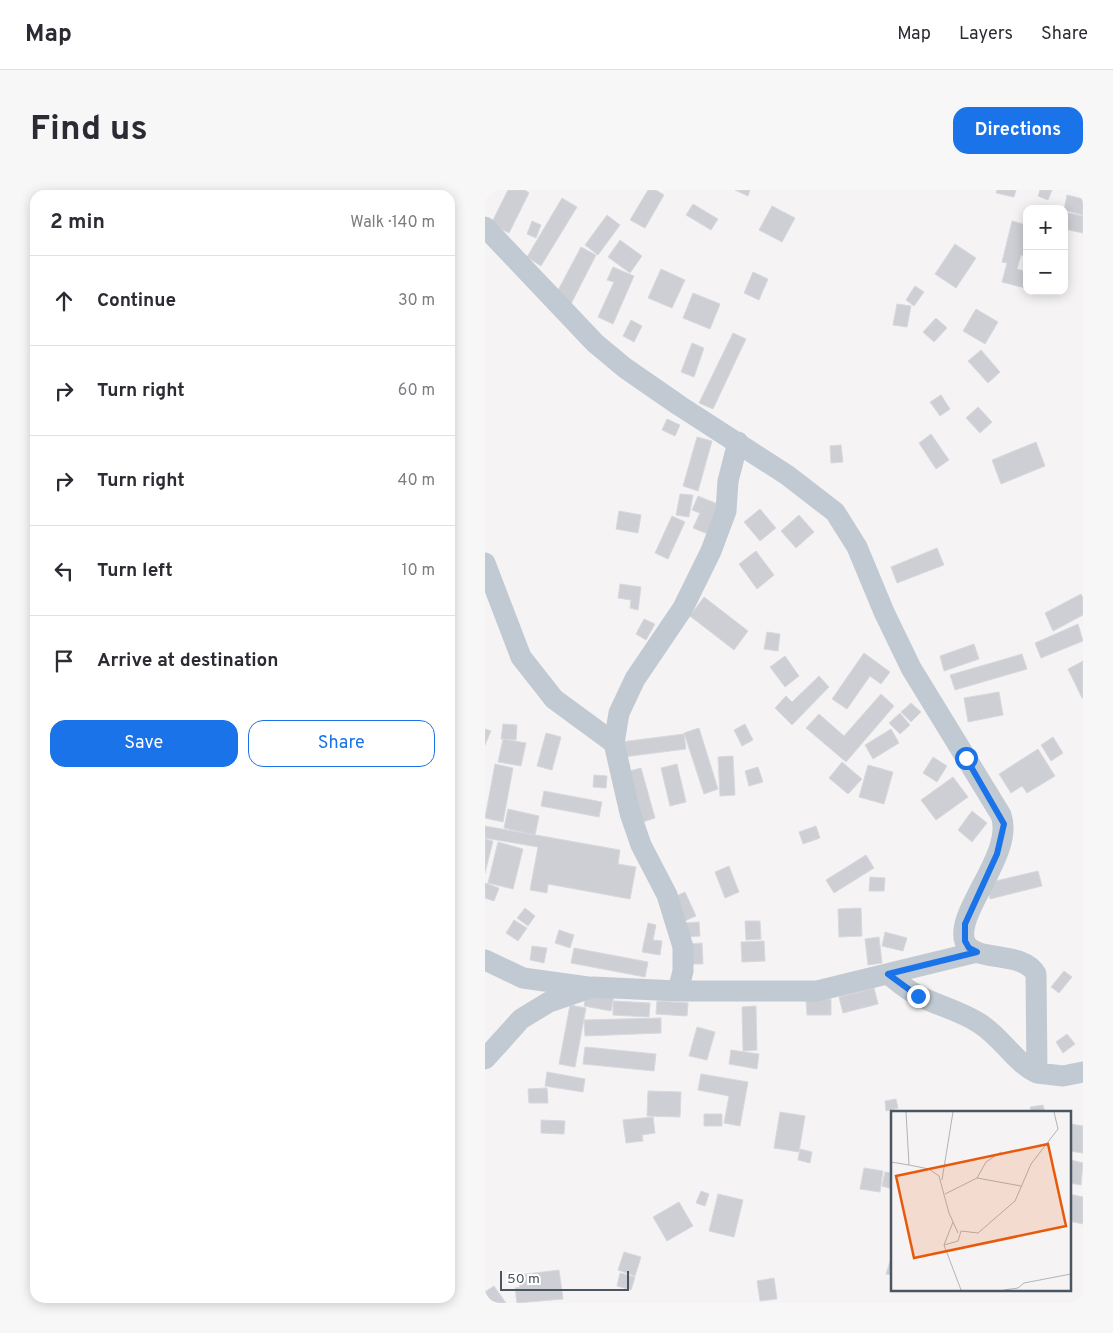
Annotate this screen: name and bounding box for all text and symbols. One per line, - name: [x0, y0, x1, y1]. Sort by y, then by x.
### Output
- text: Map: [25, 20, 72, 50]
- text: Map: [897, 23, 931, 46]
- text: Layers: [959, 23, 1013, 46]
- text: Share: [1041, 23, 1088, 46]
- button: Directions: [953, 107, 1083, 154]
- text: Find us: [30, 108, 148, 152]
- map controls: [1023, 205, 1068, 295]
- button: +: [1023, 205, 1068, 250]
- text: 2 min: [50, 209, 105, 236]
- text: Walk · 140 m: [350, 213, 435, 233]
- button: −: [1023, 250, 1068, 295]
- icon: ahead: [50, 287, 78, 315]
- text: Continue: [97, 289, 176, 313]
- text: 30 m: [398, 291, 435, 311]
- icon: right: [50, 377, 78, 405]
- text: Turn right: [97, 379, 185, 403]
- text: 60 m: [398, 381, 435, 401]
- icon: right: [50, 467, 78, 495]
- text: Turn right: [97, 469, 185, 493]
- text: 40 m: [397, 471, 435, 491]
- icon: left: [50, 557, 78, 585]
- text: Turn left: [97, 559, 173, 583]
- text: 10 m: [401, 561, 435, 581]
- icon: arrive: [50, 647, 78, 675]
- text: Arrive at destination: [97, 649, 278, 673]
- button: Save: [50, 720, 238, 767]
- button: Share: [248, 720, 435, 767]
- route start: [955, 747, 978, 770]
- route end: [907, 985, 930, 1008]
- inset map: [891, 1111, 1071, 1290]
- scale bar: [500, 1268, 629, 1291]
- text: 50 m: [507, 1271, 540, 1288]

